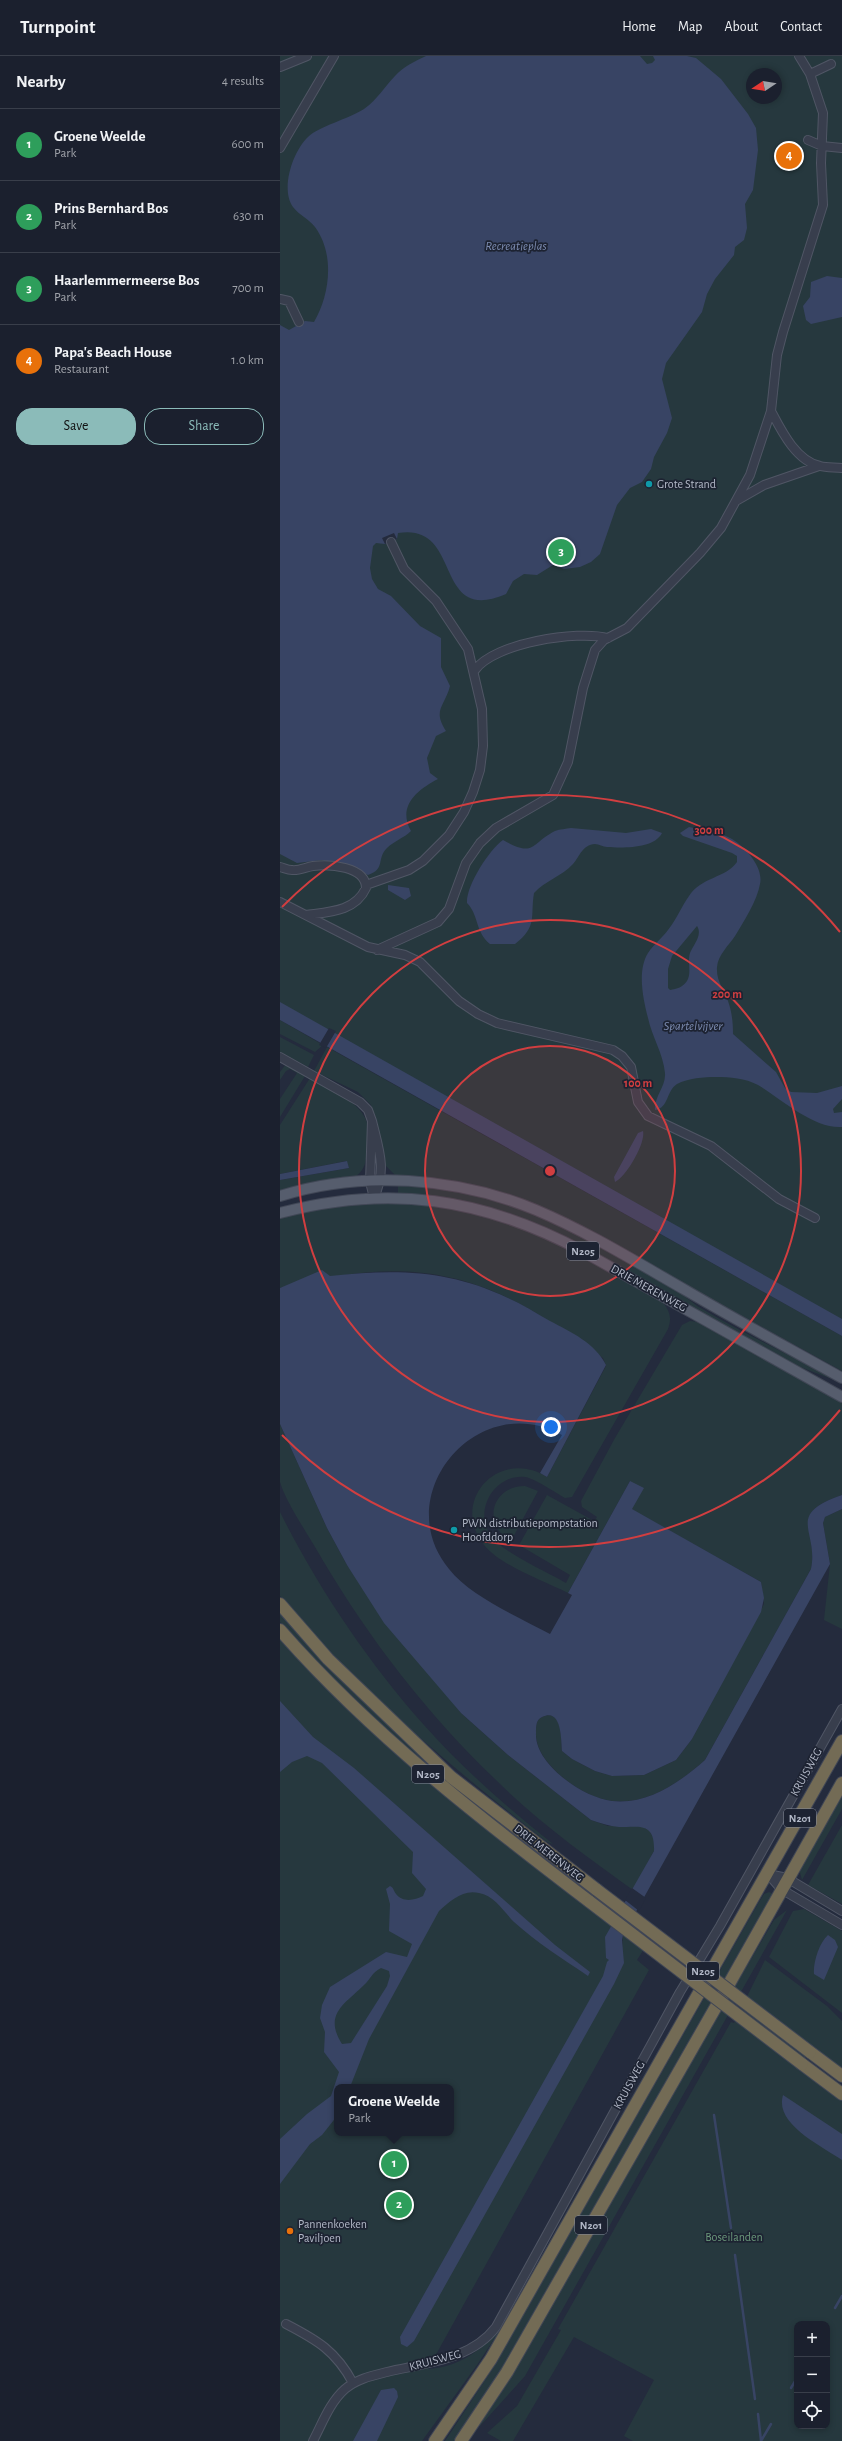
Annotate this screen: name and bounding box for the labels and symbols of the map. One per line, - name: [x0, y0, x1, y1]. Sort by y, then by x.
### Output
- north arrow: [746, 68, 782, 104]
- pin: 4: [776, 141, 802, 171]
- water label: Recreatieplas: [485, 240, 547, 253]
- place label: Grote Strand: [657, 478, 716, 490]
- marker: Grote Strand: [644, 479, 654, 489]
- pin: 3: [548, 537, 574, 567]
- text: 300 m: [694, 824, 724, 836]
- text: 200 m: [712, 988, 742, 1000]
- water label: Spartelvijver: [663, 1020, 723, 1033]
- text: 100 m: [624, 1077, 652, 1089]
- centre of rings: [543, 1164, 557, 1178]
- road number: N205: [567, 1242, 599, 1260]
- street label: DRIE MERENWEG: [609, 1262, 689, 1314]
- your location: [541, 1417, 561, 1437]
- place label: PWN distributiepompstation Hoofddorp: [462, 1517, 598, 1543]
- marker: PWN distributiepompstation Hoofddorp: [449, 1525, 459, 1535]
- street label: KRUISWEG: [788, 1746, 824, 1798]
- road number: N205: [412, 1765, 444, 1783]
- road number: N201: [784, 1809, 816, 1827]
- street label: DRIE MERENWEG: [512, 1822, 586, 1884]
- road number: N205: [687, 1962, 719, 1980]
- street label: KRUISWEG: [611, 2059, 647, 2111]
- pin: 1: [381, 2149, 407, 2179]
- pin: 2: [386, 2190, 412, 2220]
- road number: N201: [575, 2216, 607, 2234]
- place label: Pannenkoeken Paviljoen: [298, 2218, 367, 2245]
- marker: Pannenkoeken Paviljoen: [285, 2226, 295, 2236]
- park label: Boseilanden: [705, 2231, 763, 2243]
- street label: KRUISWEG: [408, 2347, 462, 2373]

